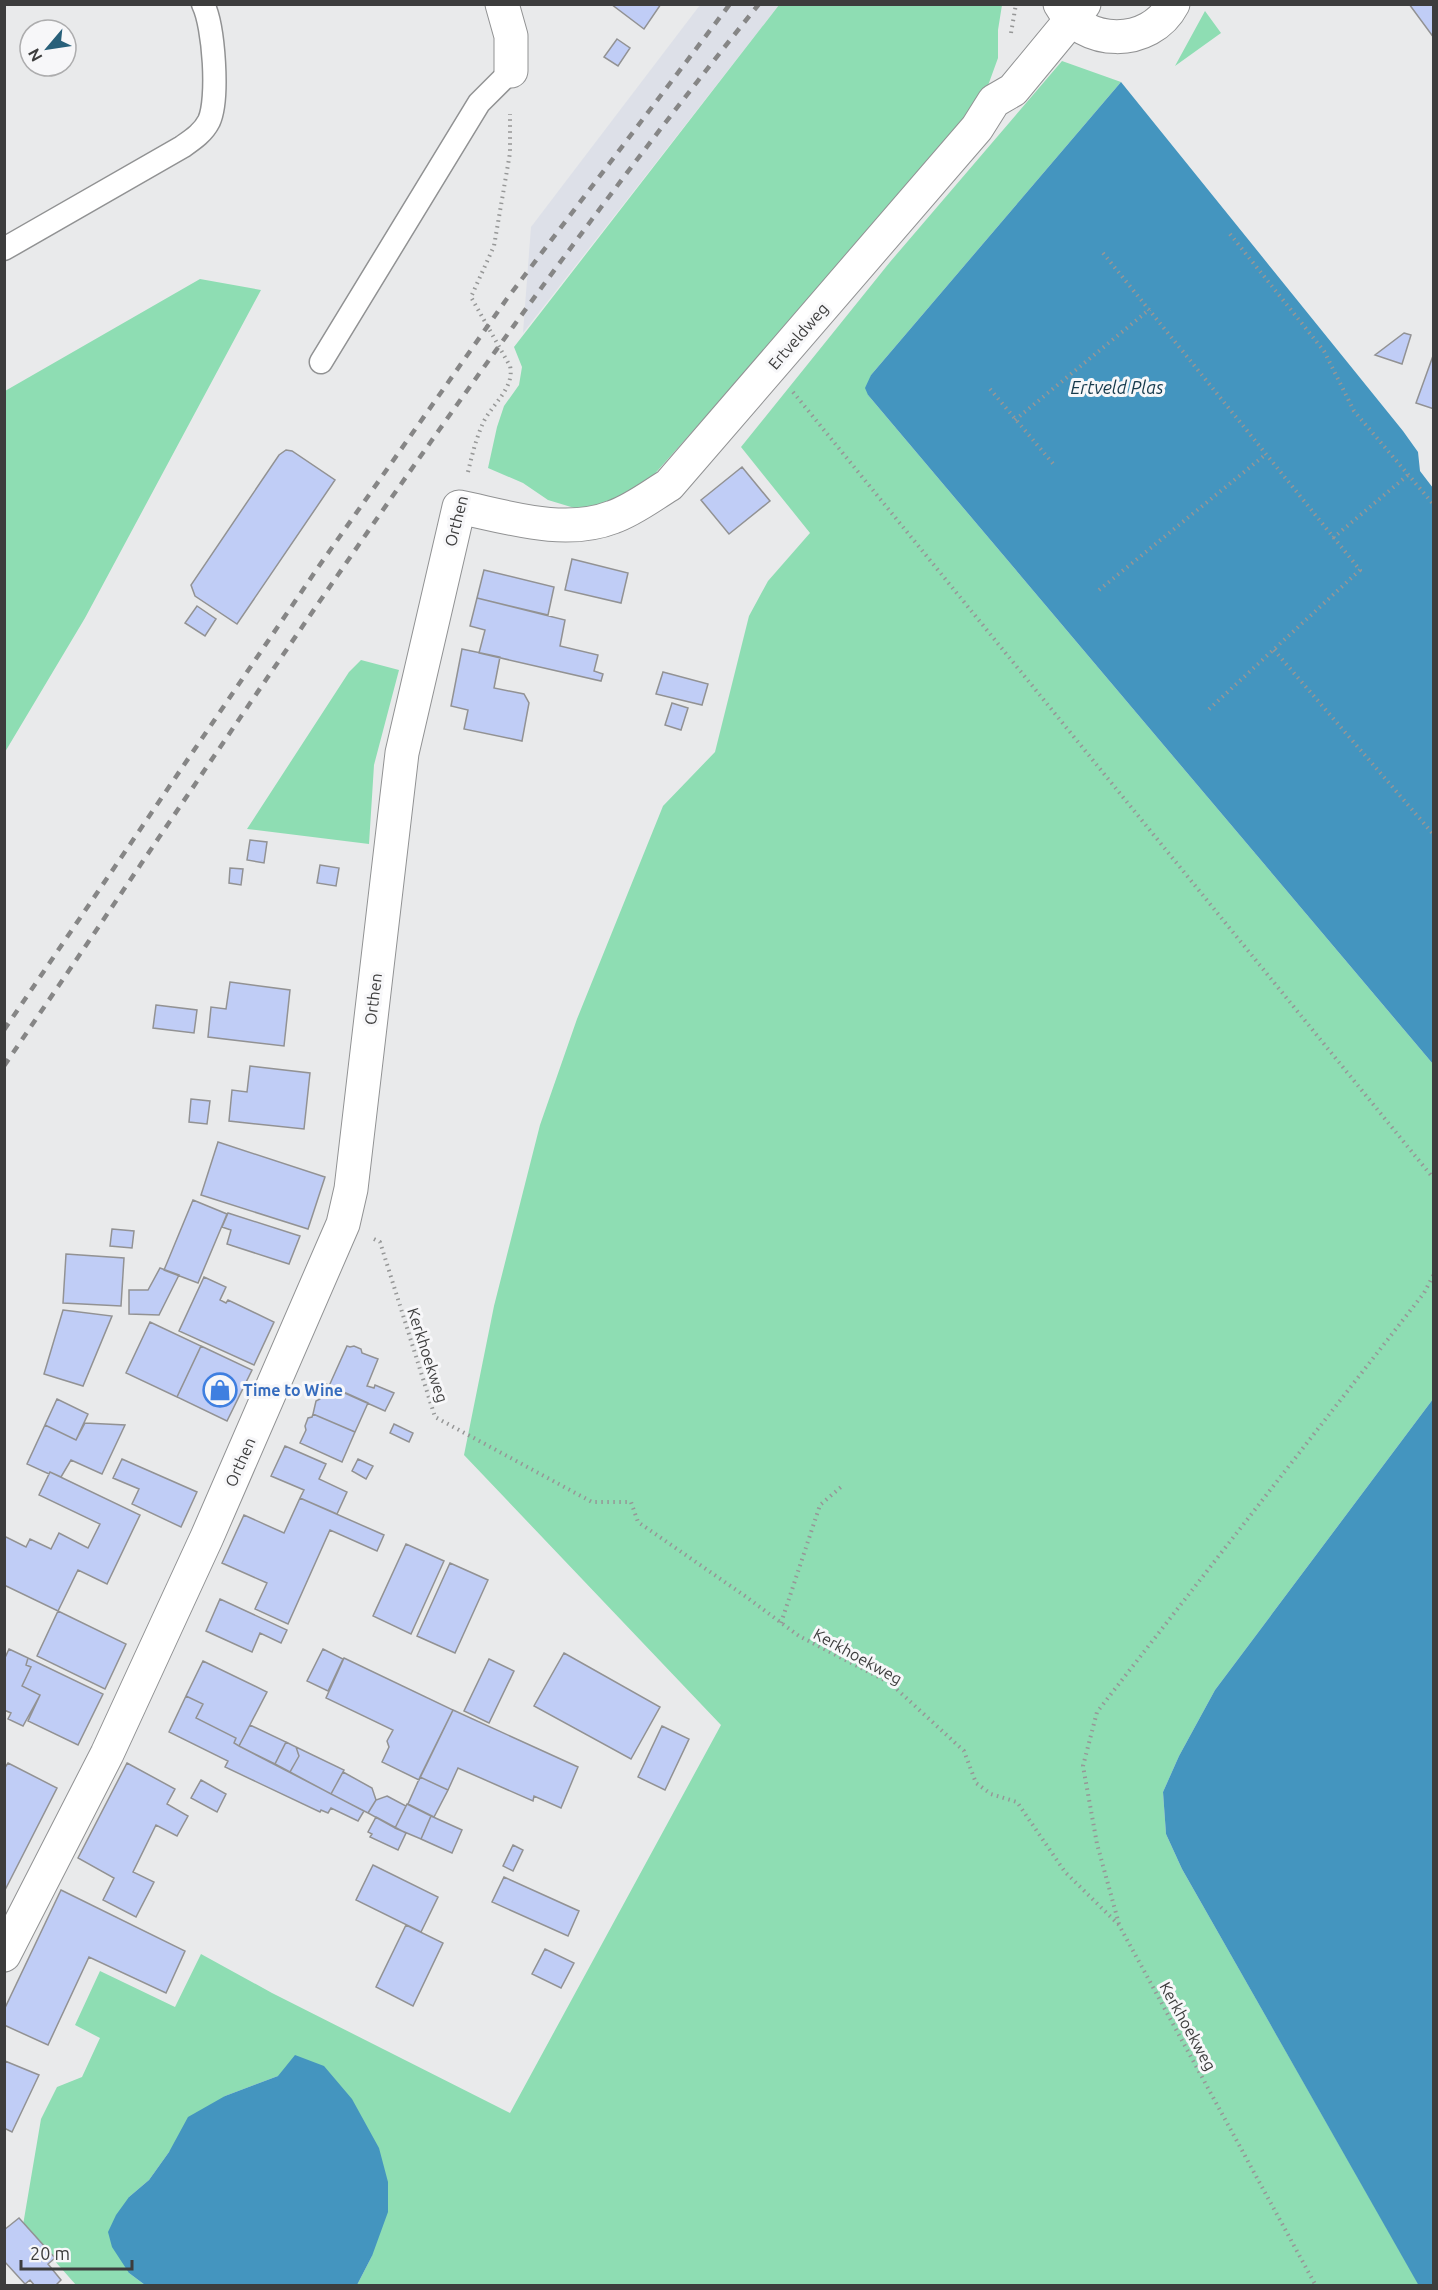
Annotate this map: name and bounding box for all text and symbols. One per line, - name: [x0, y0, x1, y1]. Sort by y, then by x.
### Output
- north arrow: [18, 18, 78, 78]
- text: N: [24, 46, 46, 65]
- street label: Ertveldweg: [764, 299, 832, 373]
- water label: Ertveld Plas: [1071, 377, 1164, 397]
- street label: Orthen: [441, 494, 471, 548]
- street label: Orthen: [361, 972, 385, 1026]
- street label: Kerkhoekweg: [404, 1305, 452, 1405]
- shop icon: Time to Wine: [202, 1372, 238, 1408]
- place label: Time to Wine: [243, 1381, 343, 1399]
- street label: Orthen: [221, 1435, 259, 1489]
- street label: Kerkhoekweg: [811, 1624, 905, 1688]
- street label: Kerkhoekweg: [1156, 1979, 1220, 2073]
- scale bar: [21, 2233, 132, 2271]
- text: 20 m: [30, 2243, 70, 2263]

